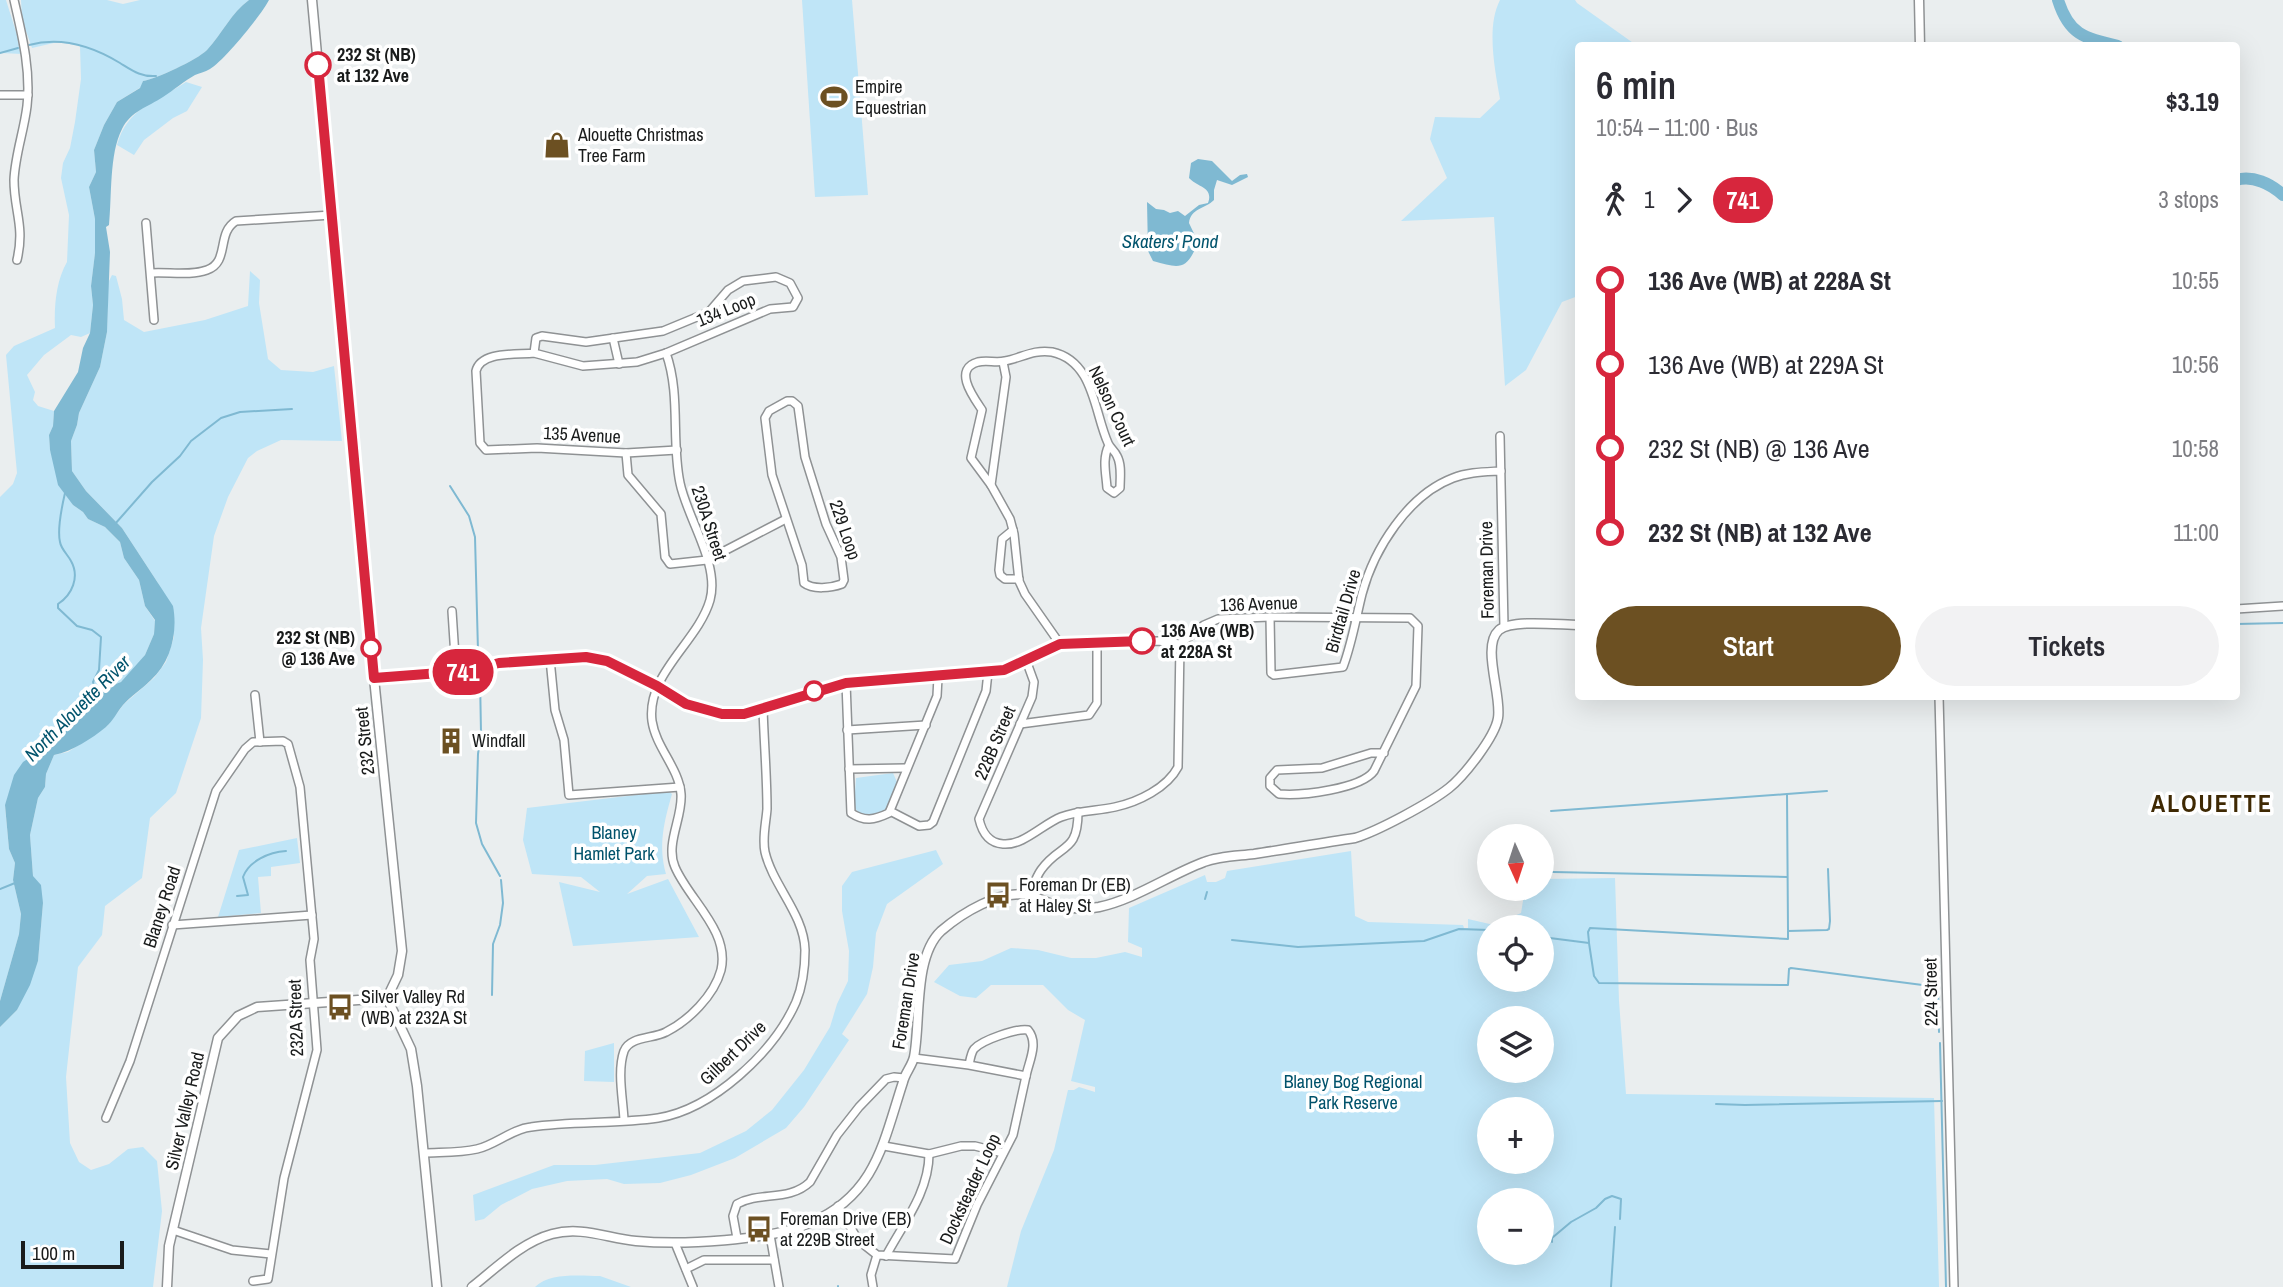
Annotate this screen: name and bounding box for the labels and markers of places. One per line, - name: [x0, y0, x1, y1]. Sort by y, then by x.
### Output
- place label: 232 St (NB) at 132 Ave: [337, 42, 416, 88]
- marker: 232 St (NB) at 132 Ave: [305, 52, 331, 78]
- place label: Empire Equestrian: [855, 74, 926, 120]
- sports icon: Empire Equestrian: [819, 82, 849, 112]
- place label: Alouette Christmas Tree Farm: [577, 122, 704, 168]
- shop icon: Alouette Christmas Tree Farm: [542, 130, 572, 160]
- place label: 136 Ave (WB) at 228A St: [1161, 618, 1254, 664]
- place label: 232 St (NB) @ 136 Ave: [276, 625, 355, 671]
- marker: 136 Ave (WB) at 228A St: [1129, 628, 1155, 654]
- marker: 232 St (NB) @ 136 Ave: [361, 638, 381, 658]
- unlabelled marker: [804, 681, 824, 701]
- building icon: Windfall: [436, 726, 466, 756]
- place label: Windfall: [472, 728, 525, 753]
- place label: Foreman Dr (EB) at Haley St: [1019, 872, 1131, 918]
- bus stop icon: Foreman Dr (EB) at Haley St: [983, 880, 1013, 910]
- place label: Silver Valley Rd (WB) at 232A St: [361, 984, 467, 1030]
- bus stop icon: Silver Valley Rd (WB) at 232A St: [325, 992, 355, 1022]
- place label: Foreman Drive (EB) at 229B Street: [780, 1206, 911, 1252]
- bus stop icon: Foreman Drive (EB) at 229B Street: [744, 1214, 774, 1244]

